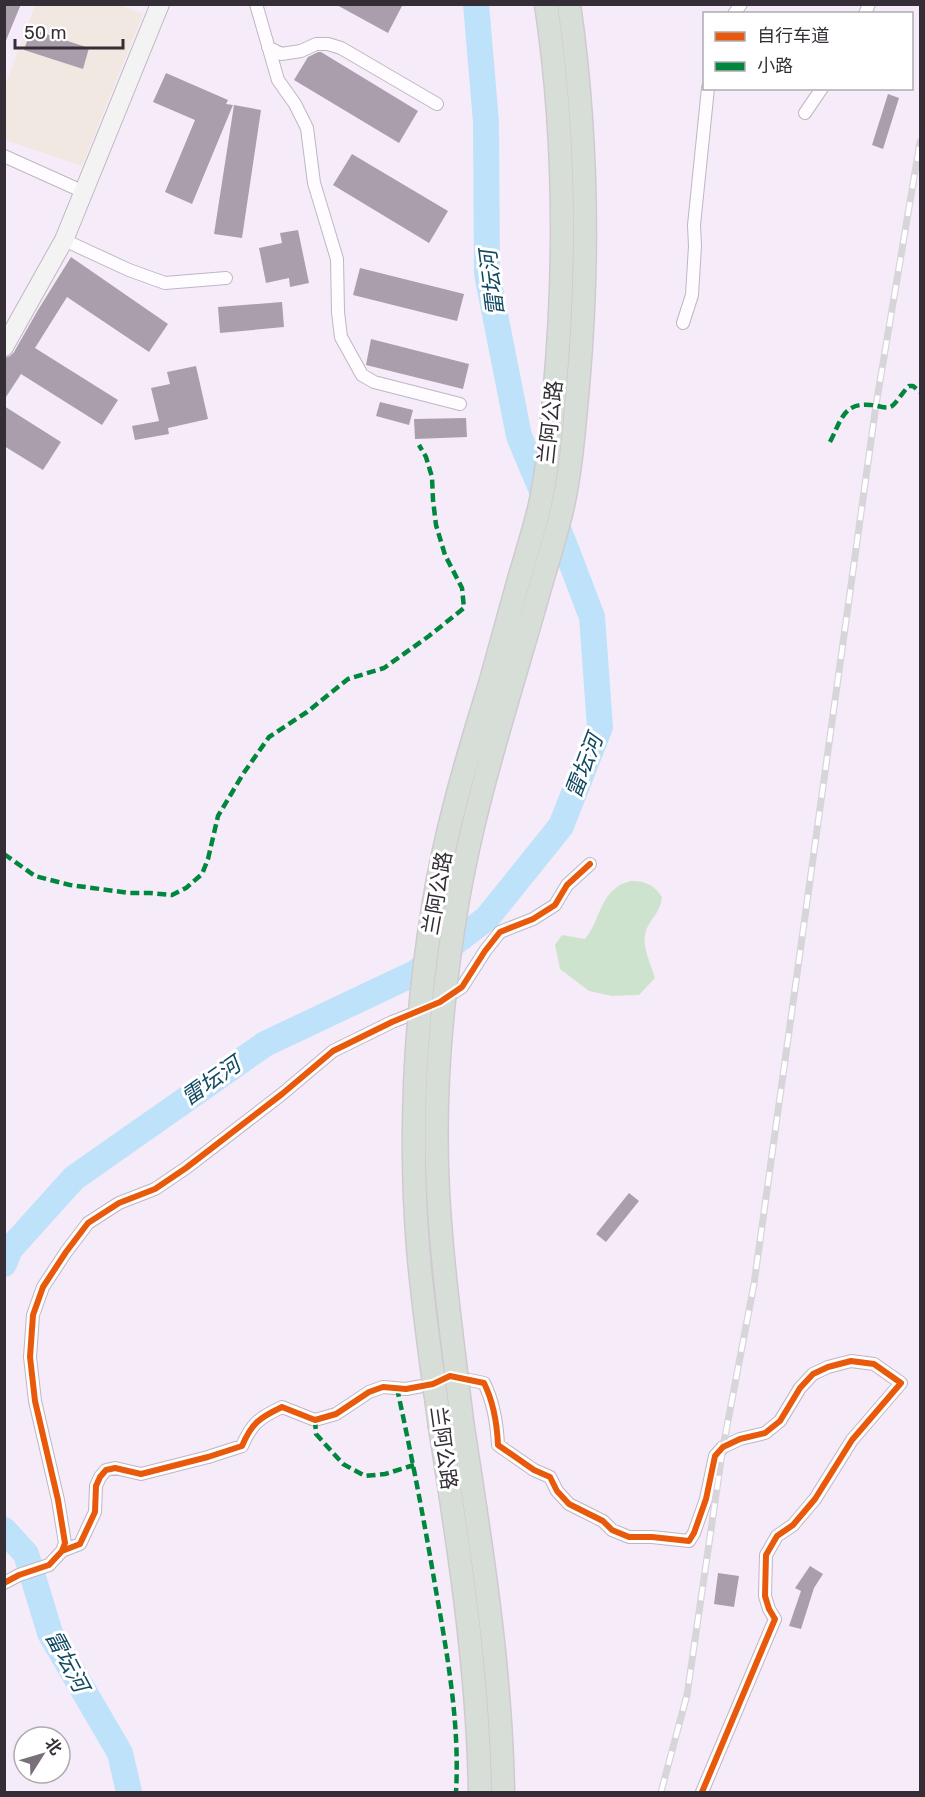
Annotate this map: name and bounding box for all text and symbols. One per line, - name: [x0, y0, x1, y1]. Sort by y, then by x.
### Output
- scale bar: [15, 12, 123, 50]
- legend: [703, 12, 913, 90]
- text: 50 m: [24, 22, 67, 44]
- text: 自行车道: [757, 25, 829, 47]
- text: 小路: [757, 55, 793, 77]
- water label: 雷坛河: [474, 245, 509, 317]
- street label: 兰阿公路: [533, 379, 567, 465]
- water label: 雷坛河: [560, 727, 610, 802]
- street label: 兰阿公路: [417, 849, 457, 937]
- water label: 雷坛河: [176, 1049, 249, 1111]
- street label: 兰阿公路: [426, 1405, 462, 1491]
- water label: 雷坛河: [40, 1626, 96, 1700]
- north arrow: [12, 1725, 72, 1785]
- text: 北: [41, 1734, 66, 1758]

